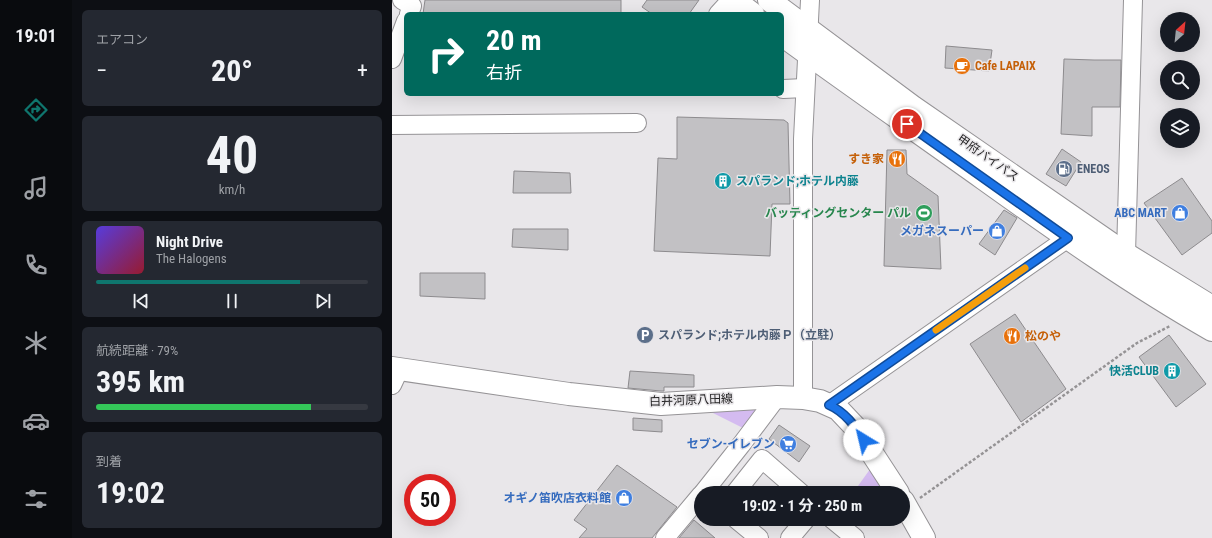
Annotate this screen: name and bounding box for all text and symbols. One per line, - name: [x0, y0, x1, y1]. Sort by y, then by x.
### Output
- north arrow: [1160, 12, 1200, 52]
- map controls: [1160, 12, 1200, 148]
- text: 20 m: [486, 24, 542, 57]
- text: 19:01: [15, 25, 57, 46]
- icon: right: [420, 28, 472, 80]
- text: エアコン: [96, 32, 148, 47]
- text: 20°: [211, 53, 253, 88]
- cafe icon: Cafe LAPAIX: [952, 56, 972, 76]
- text: −: [96, 58, 107, 83]
- text: +: [357, 58, 368, 83]
- place label: Cafe LAPAIX: [975, 59, 1036, 73]
- button: search: [1160, 60, 1200, 100]
- text: 右折: [486, 62, 522, 83]
- icon: directions: [22, 96, 50, 124]
- pin: [890, 107, 924, 141]
- button: layers: [1160, 108, 1200, 148]
- icon: arrive: [896, 113, 918, 135]
- text: 40: [206, 125, 258, 186]
- street label: 甲府バイパス: [955, 132, 1021, 184]
- restaurant icon: すき家: [887, 149, 907, 169]
- place label: すき家: [848, 152, 884, 166]
- fuel station icon: ENEOS: [1054, 159, 1074, 179]
- place label: ENEOS: [1077, 162, 1110, 176]
- building icon: スパランド;ホテル内藤: [713, 171, 733, 191]
- icon: music: [22, 174, 50, 202]
- place label: スパランド;ホテル内藤: [736, 174, 859, 188]
- text: km/h: [219, 182, 245, 197]
- sports icon: バッティングセンター パル: [914, 203, 934, 223]
- shop icon: ABC MART: [1170, 203, 1190, 223]
- place label: バッティングセンター パル: [765, 206, 911, 220]
- place label: ABC MART: [1114, 206, 1167, 220]
- shop icon: メガネスーパー: [987, 221, 1007, 241]
- place label: メガネスーパー: [900, 224, 984, 238]
- text: Night Drive: [156, 233, 223, 251]
- icon: phone: [22, 251, 50, 279]
- text: The Halogens: [156, 251, 227, 266]
- icon: previous: [130, 290, 152, 312]
- icon: pause: [221, 290, 243, 312]
- icon: next: [312, 290, 334, 312]
- parking icon: スパランド;ホテル内藤Ｐ（立駐）: [635, 325, 655, 345]
- restaurant icon: 松のや: [1002, 326, 1022, 346]
- place label: スパランド;ホテル内藤Ｐ（立駐）: [658, 328, 841, 342]
- icon: climate: [22, 329, 50, 357]
- place label: 松のや: [1025, 329, 1061, 343]
- text: 航続距離 · 79%: [96, 343, 178, 358]
- building icon: 快活CLUB: [1162, 361, 1182, 381]
- text: 395 km: [96, 364, 185, 399]
- place label: 快活CLUB: [1109, 364, 1159, 378]
- street label: 白井河原八田線: [649, 392, 733, 408]
- icon: car: [22, 407, 50, 435]
- position arrow: [843, 419, 885, 461]
- supermarket icon: セブン-イレブン: [778, 434, 798, 454]
- place label: セブン-イレブン: [687, 437, 775, 451]
- text: 到着: [96, 454, 122, 469]
- speed limit sign: 50: [404, 474, 456, 526]
- text: 19:02: [96, 475, 165, 510]
- icon: filters: [22, 485, 50, 513]
- shop icon: オギノ笛吹店衣料館: [614, 488, 634, 508]
- place label: オギノ笛吹店衣料館: [503, 491, 611, 505]
- text: 19:02 · 1 分 · 250 m: [742, 497, 862, 515]

